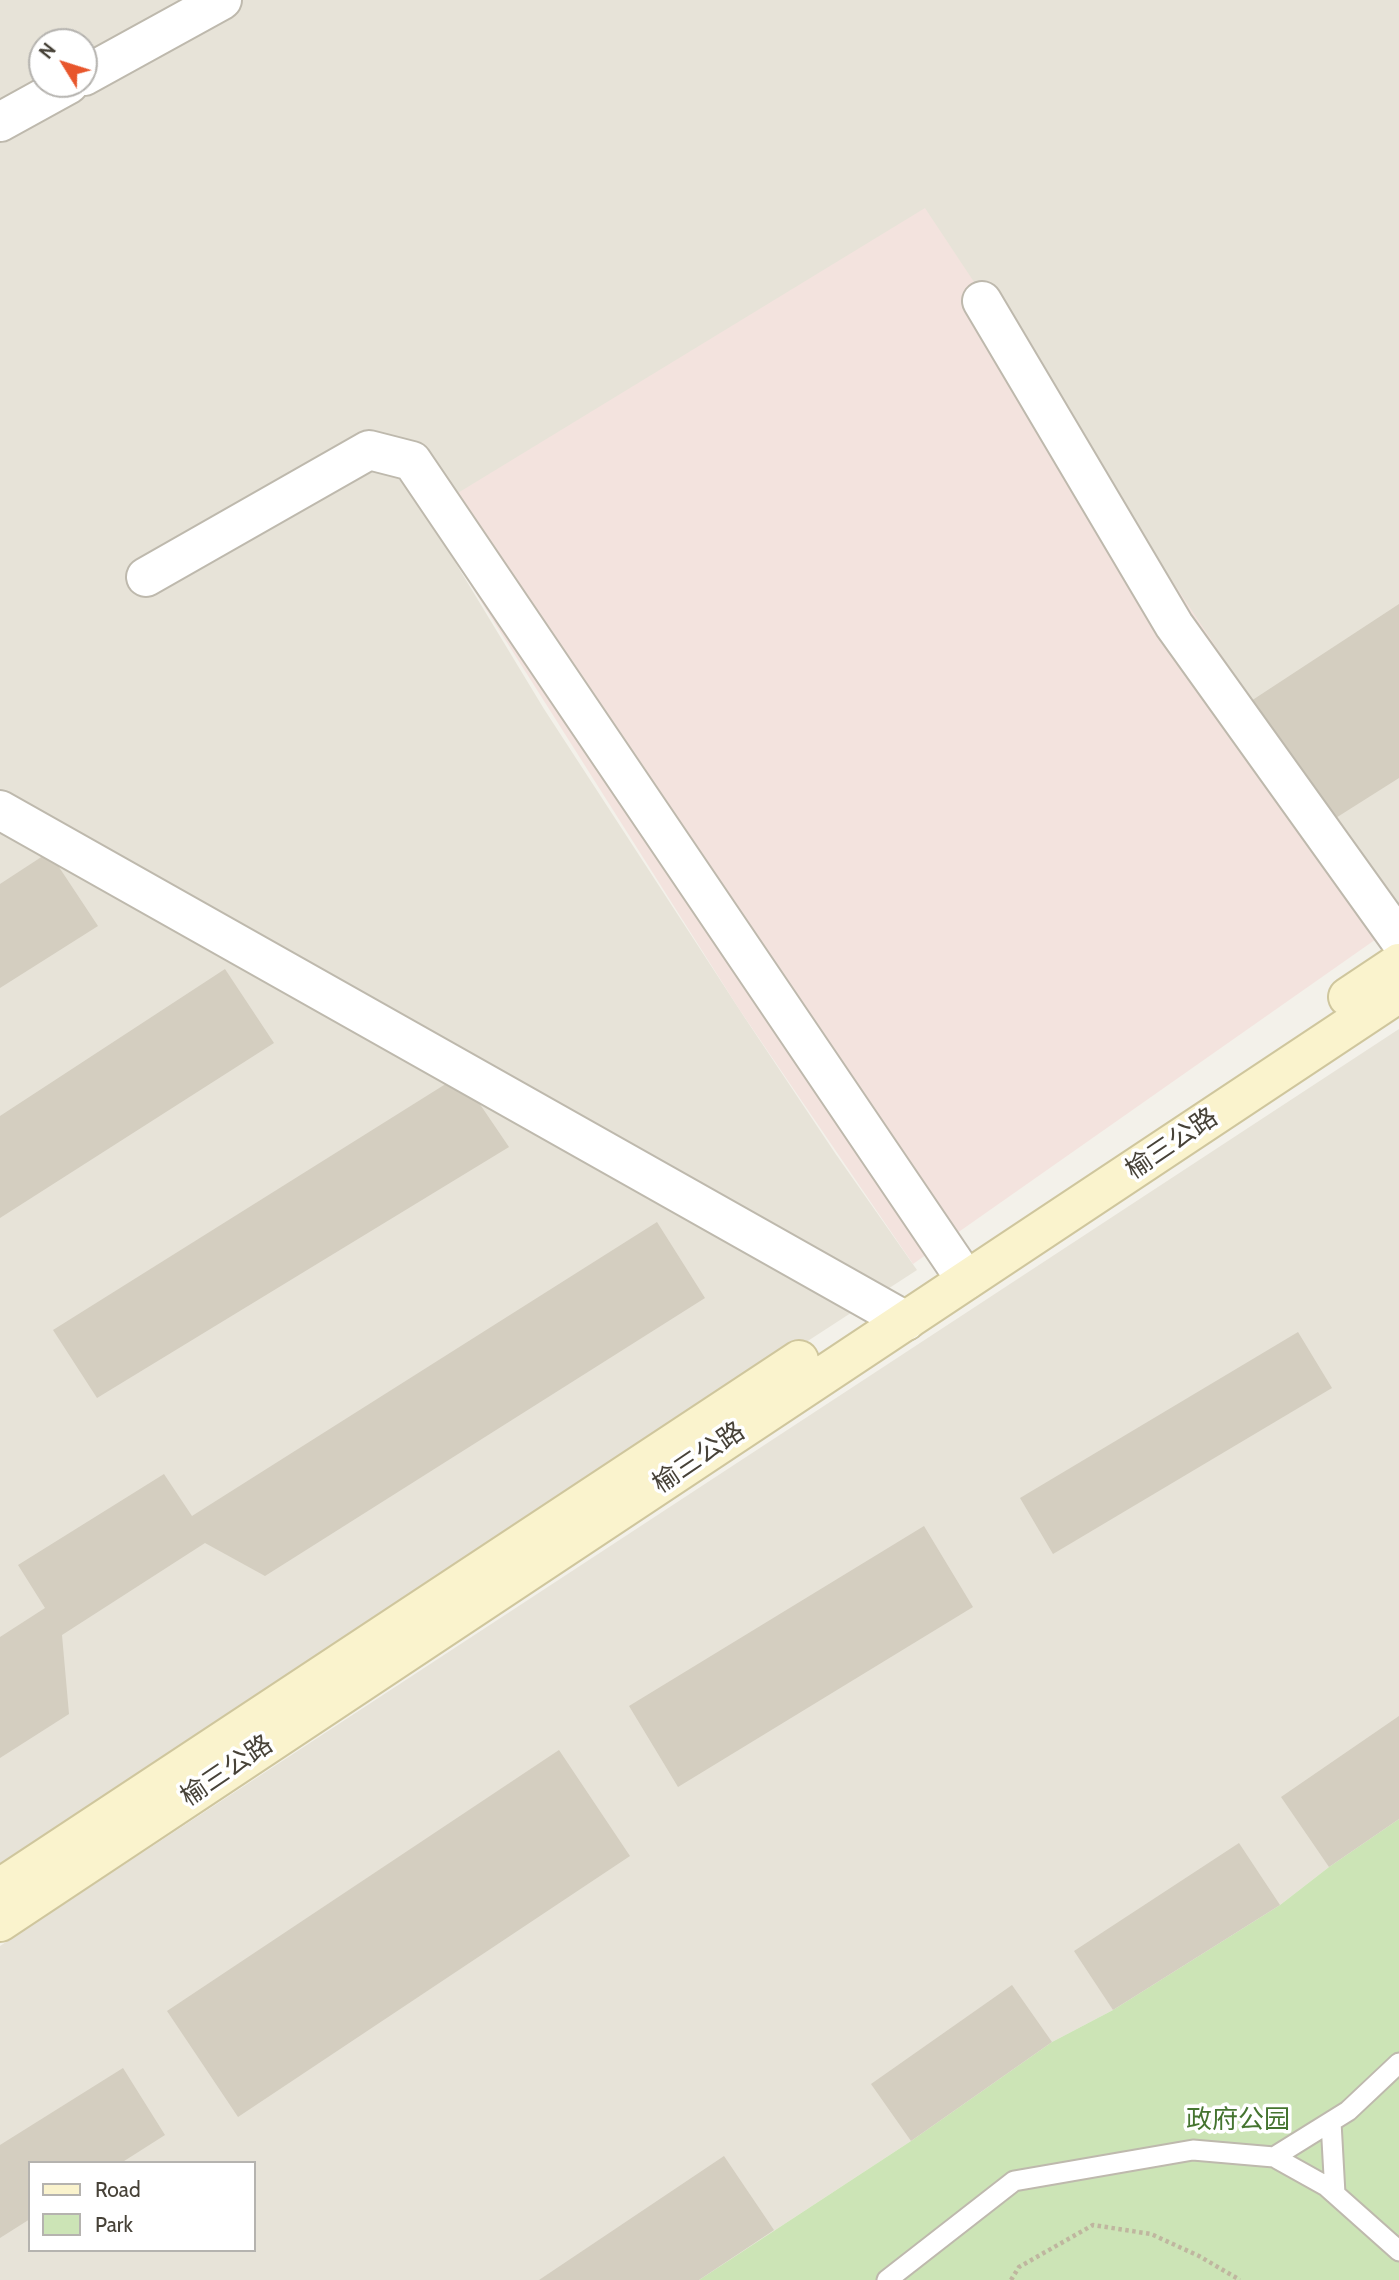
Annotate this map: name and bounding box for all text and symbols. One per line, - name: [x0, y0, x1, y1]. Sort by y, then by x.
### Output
- north arrow: [28, 28, 98, 98]
- text: N: [34, 39, 61, 63]
- street label: 榆三公路: [1120, 1102, 1224, 1186]
- street label: 榆三公路: [647, 1416, 751, 1500]
- street label: 榆三公路: [175, 1729, 279, 1813]
- park label: 政府公园: [1186, 2104, 1290, 2136]
- legend: [28, 2161, 256, 2252]
- text: Road: [95, 2177, 141, 2202]
- text: Park: [95, 2212, 133, 2237]

